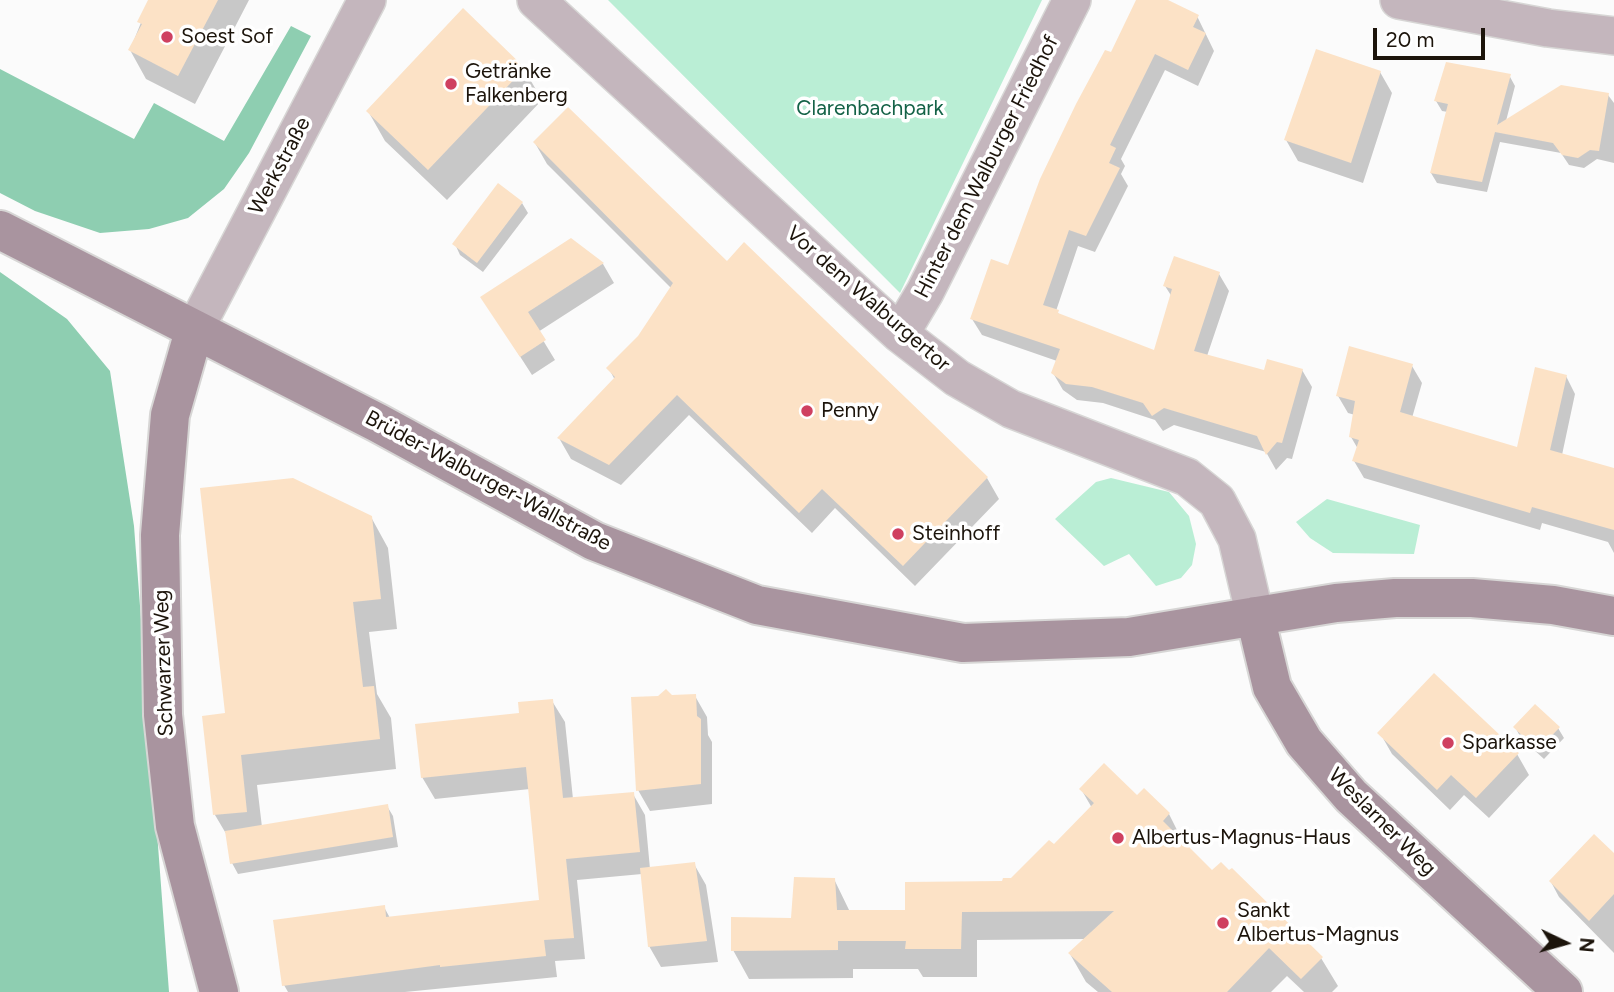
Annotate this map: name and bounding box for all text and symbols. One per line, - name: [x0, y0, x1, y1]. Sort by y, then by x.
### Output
- scale bar: [1376, 14, 1488, 58]
- place label: Soest Sof: [181, 24, 273, 50]
- text: 20 m: [1386, 27, 1434, 52]
- marker: Soest Sof: [159, 29, 175, 45]
- street label: Hinter dem Walburger Friedhof: [910, 32, 1064, 302]
- place label: Getränke Falkenberg: [465, 59, 568, 109]
- marker: Getränke Falkenberg: [443, 76, 459, 92]
- park label: Clarenbachpark: [796, 96, 944, 122]
- street label: Werkstraße: [244, 113, 316, 219]
- street label: Vor dem Walburgertor: [781, 221, 955, 377]
- place label: Penny: [821, 398, 879, 424]
- marker: Penny: [799, 403, 815, 419]
- street label: Brüder-Walburger-Wallstraße: [361, 405, 615, 557]
- place label: Steinhoff: [912, 521, 1000, 547]
- marker: Steinhoff: [890, 526, 906, 542]
- street label: Schwarzer Weg: [149, 589, 179, 737]
- place label: Sparkasse: [1462, 730, 1557, 756]
- marker: Sparkasse: [1440, 735, 1456, 751]
- street label: Weslarner Weg: [1323, 763, 1441, 881]
- place label: Albertus-Magnus-Haus: [1132, 825, 1351, 851]
- marker: Albertus-Magnus-Haus: [1110, 830, 1126, 846]
- place label: Sankt Albertus-Magnus: [1237, 898, 1399, 948]
- north arrow: [1530, 908, 1600, 978]
- marker: Sankt Albertus-Magnus: [1215, 915, 1231, 931]
- text: N: [1574, 937, 1599, 953]

